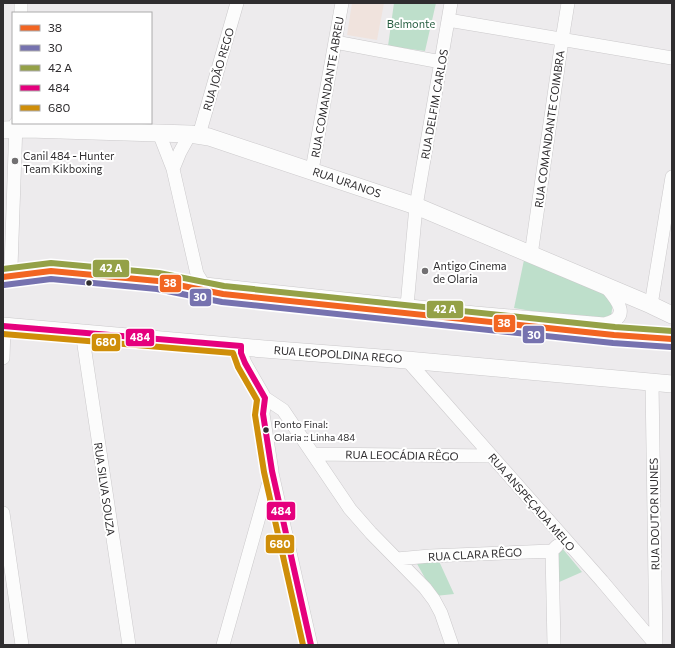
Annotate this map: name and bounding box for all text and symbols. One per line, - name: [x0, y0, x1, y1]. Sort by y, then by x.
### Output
- legend: [12, 12, 152, 124]
- street label: RUA COMANDANTE ABREU: [308, 15, 346, 159]
- park label: Belmonte: [387, 17, 435, 30]
- text: 38: [48, 20, 62, 34]
- street label: RUA JOÃO REGO: [200, 26, 237, 112]
- text: 30: [48, 40, 63, 54]
- street label: RUA DELFIM CARLOS: [418, 48, 450, 160]
- street label: RUA COMANDANTE COIMBRA: [532, 49, 567, 209]
- text: 42 A: [48, 60, 72, 74]
- text: 484: [48, 80, 70, 94]
- text: 680: [48, 100, 71, 114]
- place label: Canil 484 - Hunter Team Kikboxing: [23, 149, 115, 175]
- marker: Canil 484 - Hunter Team Kikboxing: [10, 156, 20, 166]
- street label: RUA URANOS: [311, 164, 383, 200]
- line badge: 42 A: [92, 259, 130, 278]
- place label: Antigo Cinema de Olaria: [433, 259, 507, 285]
- text: 42 A: [100, 261, 123, 274]
- marker: Antigo Cinema de Olaria: [420, 266, 430, 276]
- line badge: 38: [159, 274, 182, 293]
- text: 38: [163, 276, 177, 289]
- unlabelled marker: [84, 278, 94, 288]
- line badge: 30: [189, 288, 212, 307]
- text: 30: [193, 290, 207, 303]
- line badge: 42 A: [426, 300, 464, 319]
- text: 42 A: [434, 302, 457, 315]
- line badge: 38: [493, 314, 516, 333]
- text: 38: [497, 316, 511, 329]
- line badge: 30: [522, 325, 545, 344]
- line badge: 484: [125, 328, 155, 347]
- text: 30: [527, 328, 541, 341]
- text: 484: [130, 330, 150, 343]
- line badge: 680: [91, 333, 121, 352]
- text: 680: [96, 335, 116, 348]
- street label: RUA LEOPOLDINA REGO: [273, 343, 403, 365]
- place label: Ponto Final: Olaria :: Linha 484: [274, 418, 355, 443]
- marker: Ponto Final: Olaria :: Linha 484: [261, 425, 271, 435]
- street label: RUA SILVA SOUZA: [92, 441, 118, 537]
- street label: RUA LEOCÁDIA RÊGO: [345, 447, 459, 462]
- street label: RUA ANSPEÇADA MELO: [486, 451, 578, 553]
- street label: RUA DOUTOR NUNES: [647, 458, 661, 570]
- line badge: 484: [266, 501, 296, 521]
- text: 484: [271, 504, 291, 517]
- line badge: 680: [265, 534, 295, 554]
- text: 680: [270, 537, 290, 550]
- street label: RUA CLARA RÊGO: [428, 544, 522, 563]

